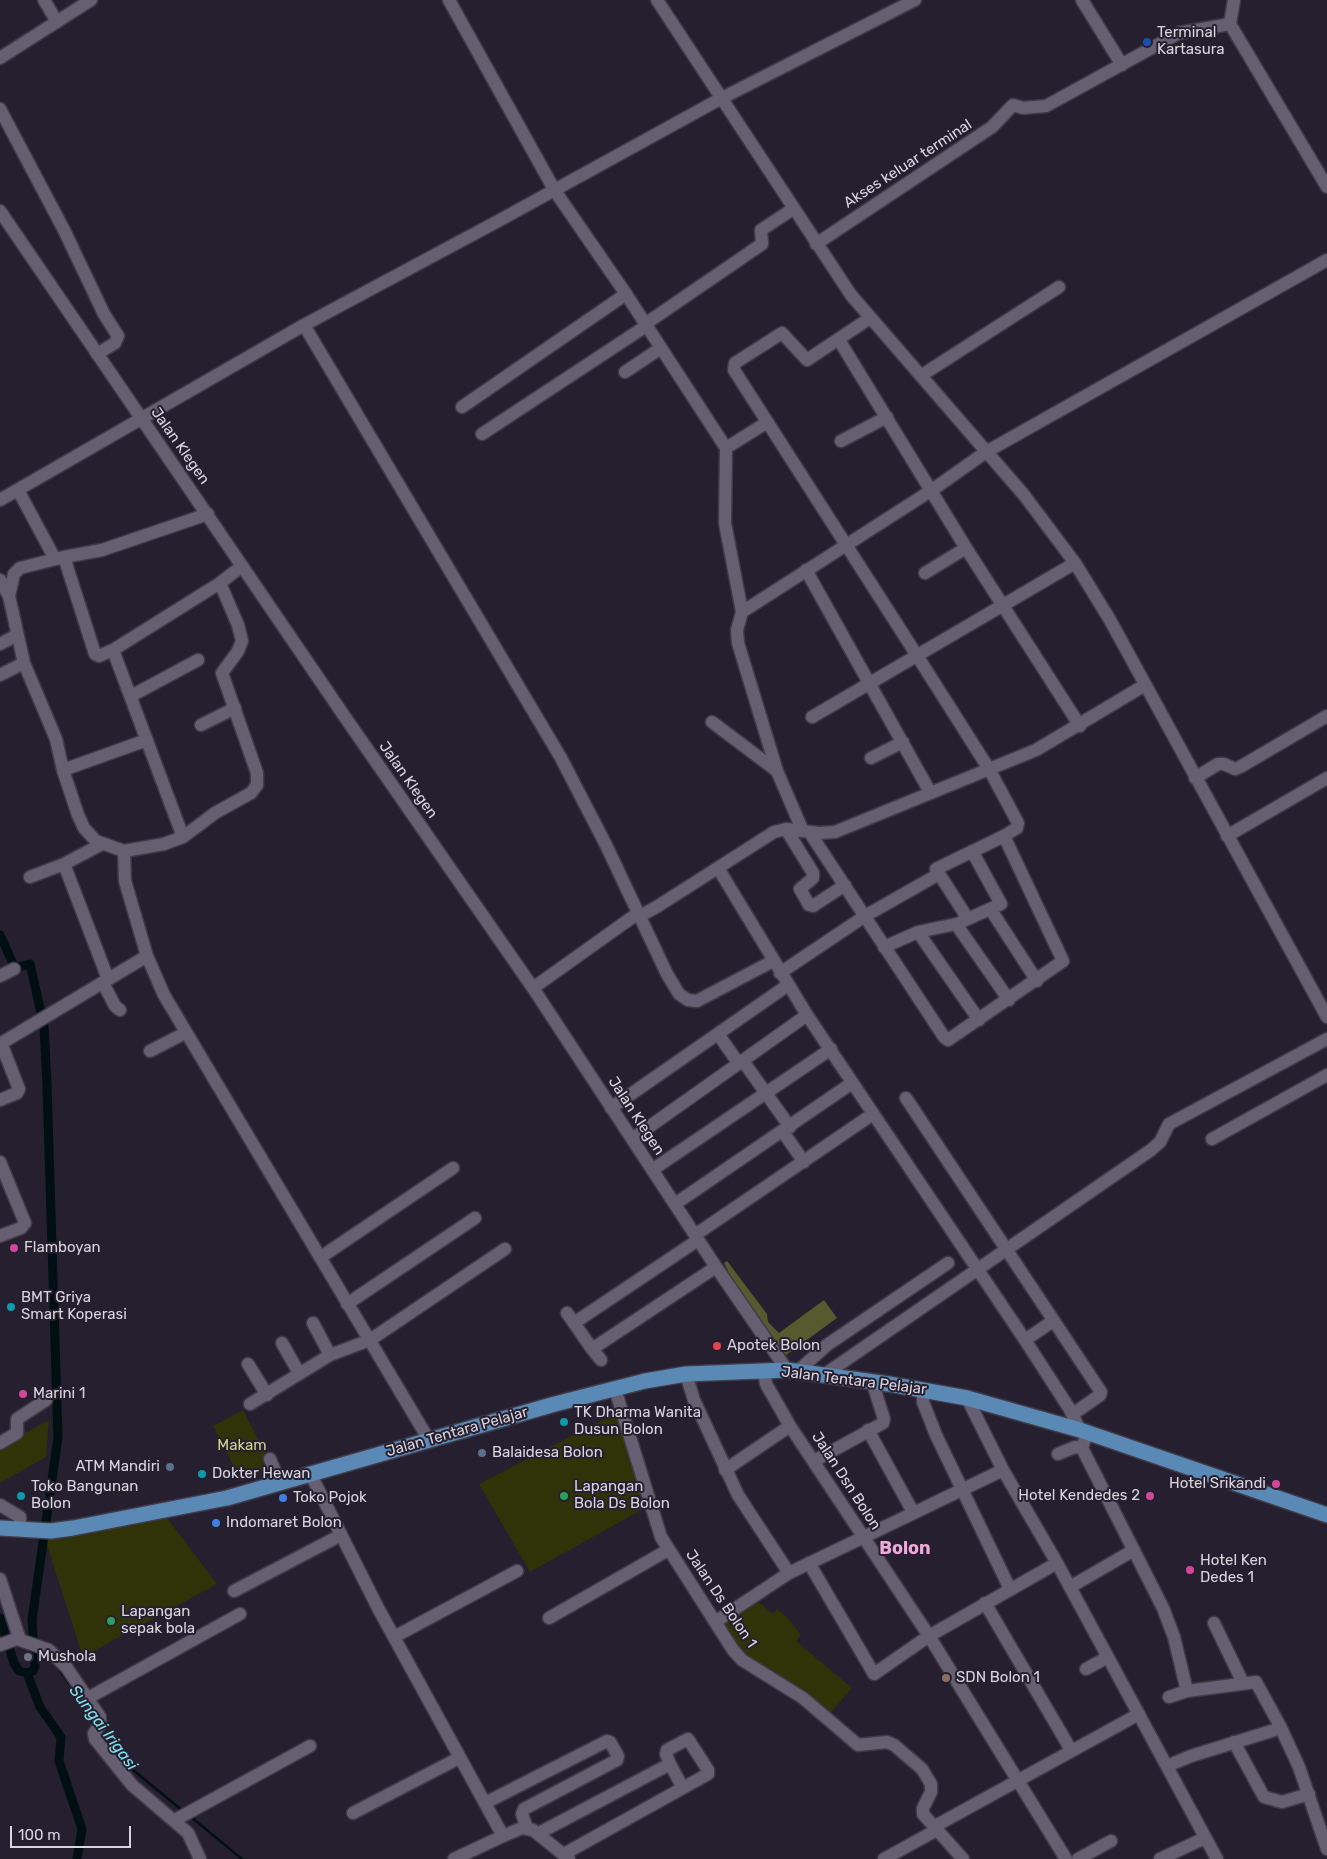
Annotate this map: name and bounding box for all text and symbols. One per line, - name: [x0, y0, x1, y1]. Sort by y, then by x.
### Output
- place label: Terminal Kartasura: [1157, 24, 1225, 59]
- marker: Terminal Kartasura: [1141, 36, 1153, 48]
- street label: Akses keluar terminal: [841, 116, 975, 212]
- street label: Jalan Klegen: [147, 404, 213, 488]
- street label: Jalan Klegen: [375, 738, 441, 822]
- street label: Jalan Klegen: [604, 1073, 668, 1159]
- place label: Flamboyan: [24, 1239, 101, 1257]
- marker: Flamboyan: [8, 1242, 20, 1254]
- place label: BMT Griya Smart Koperasi: [21, 1289, 127, 1324]
- marker: BMT Griya Smart Koperasi: [5, 1301, 17, 1313]
- place label: Apotek Bolon: [727, 1337, 820, 1355]
- marker: Apotek Bolon: [711, 1340, 723, 1352]
- street label: Jalan Tentara Pelajar: [780, 1363, 928, 1399]
- place label: Marini 1: [33, 1385, 85, 1403]
- marker: Marini 1: [17, 1388, 29, 1400]
- street label: Jalan Tentara Pelajar: [384, 1403, 530, 1461]
- place label: TK Dharma Wanita Dusun Bolon: [574, 1404, 701, 1439]
- marker: TK Dharma Wanita Dusun Bolon: [558, 1416, 570, 1428]
- street label: Jalan Dsn Bolon: [808, 1429, 884, 1533]
- park label: Makam: [217, 1437, 267, 1455]
- place label: Balaidesa Bolon: [492, 1444, 603, 1462]
- marker: Balaidesa Bolon: [476, 1447, 488, 1459]
- place label: ATM Mandiri: [76, 1458, 160, 1476]
- marker: ATM Mandiri: [164, 1461, 176, 1473]
- place label: Dokter Hewan: [212, 1465, 310, 1483]
- marker: Dokter Hewan: [196, 1468, 208, 1480]
- place label: Hotel Srikandi: [1169, 1475, 1266, 1493]
- place label: Toko Bangunan Bolon: [31, 1478, 138, 1513]
- place label: Lapangan Bola Ds Bolon: [574, 1478, 670, 1513]
- marker: Hotel Srikandi: [1270, 1478, 1282, 1490]
- place label: Hotel Kendedes 2: [1018, 1487, 1140, 1505]
- place label: Toko Pojok: [293, 1489, 367, 1507]
- marker: Toko Bangunan Bolon: [15, 1490, 27, 1502]
- marker: Lapangan Bola Ds Bolon: [558, 1490, 570, 1502]
- marker: Hotel Kendedes 2: [1144, 1490, 1156, 1502]
- marker: Toko Pojok: [277, 1492, 289, 1504]
- place label: Indomaret Bolon: [226, 1514, 342, 1532]
- marker: Indomaret Bolon: [210, 1517, 222, 1529]
- district label: Bolon: [879, 1538, 931, 1560]
- street label: Jalan Ds Bolon 1: [682, 1547, 760, 1651]
- place label: Hotel Ken Dedes 1: [1200, 1552, 1267, 1587]
- marker: Hotel Ken Dedes 1: [1184, 1564, 1196, 1576]
- place label: Lapangan sepak bola: [121, 1603, 195, 1638]
- marker: Lapangan sepak bola: [105, 1615, 117, 1627]
- place label: Mushola: [38, 1648, 96, 1666]
- marker: Mushola: [22, 1651, 34, 1663]
- place label: SDN Bolon 1: [956, 1669, 1040, 1687]
- marker: SDN Bolon 1: [940, 1672, 952, 1684]
- water label: Sungai Irigasi: [65, 1682, 141, 1774]
- scale bar: [12, 1816, 134, 1848]
- text: 100 m: [18, 1826, 60, 1844]

